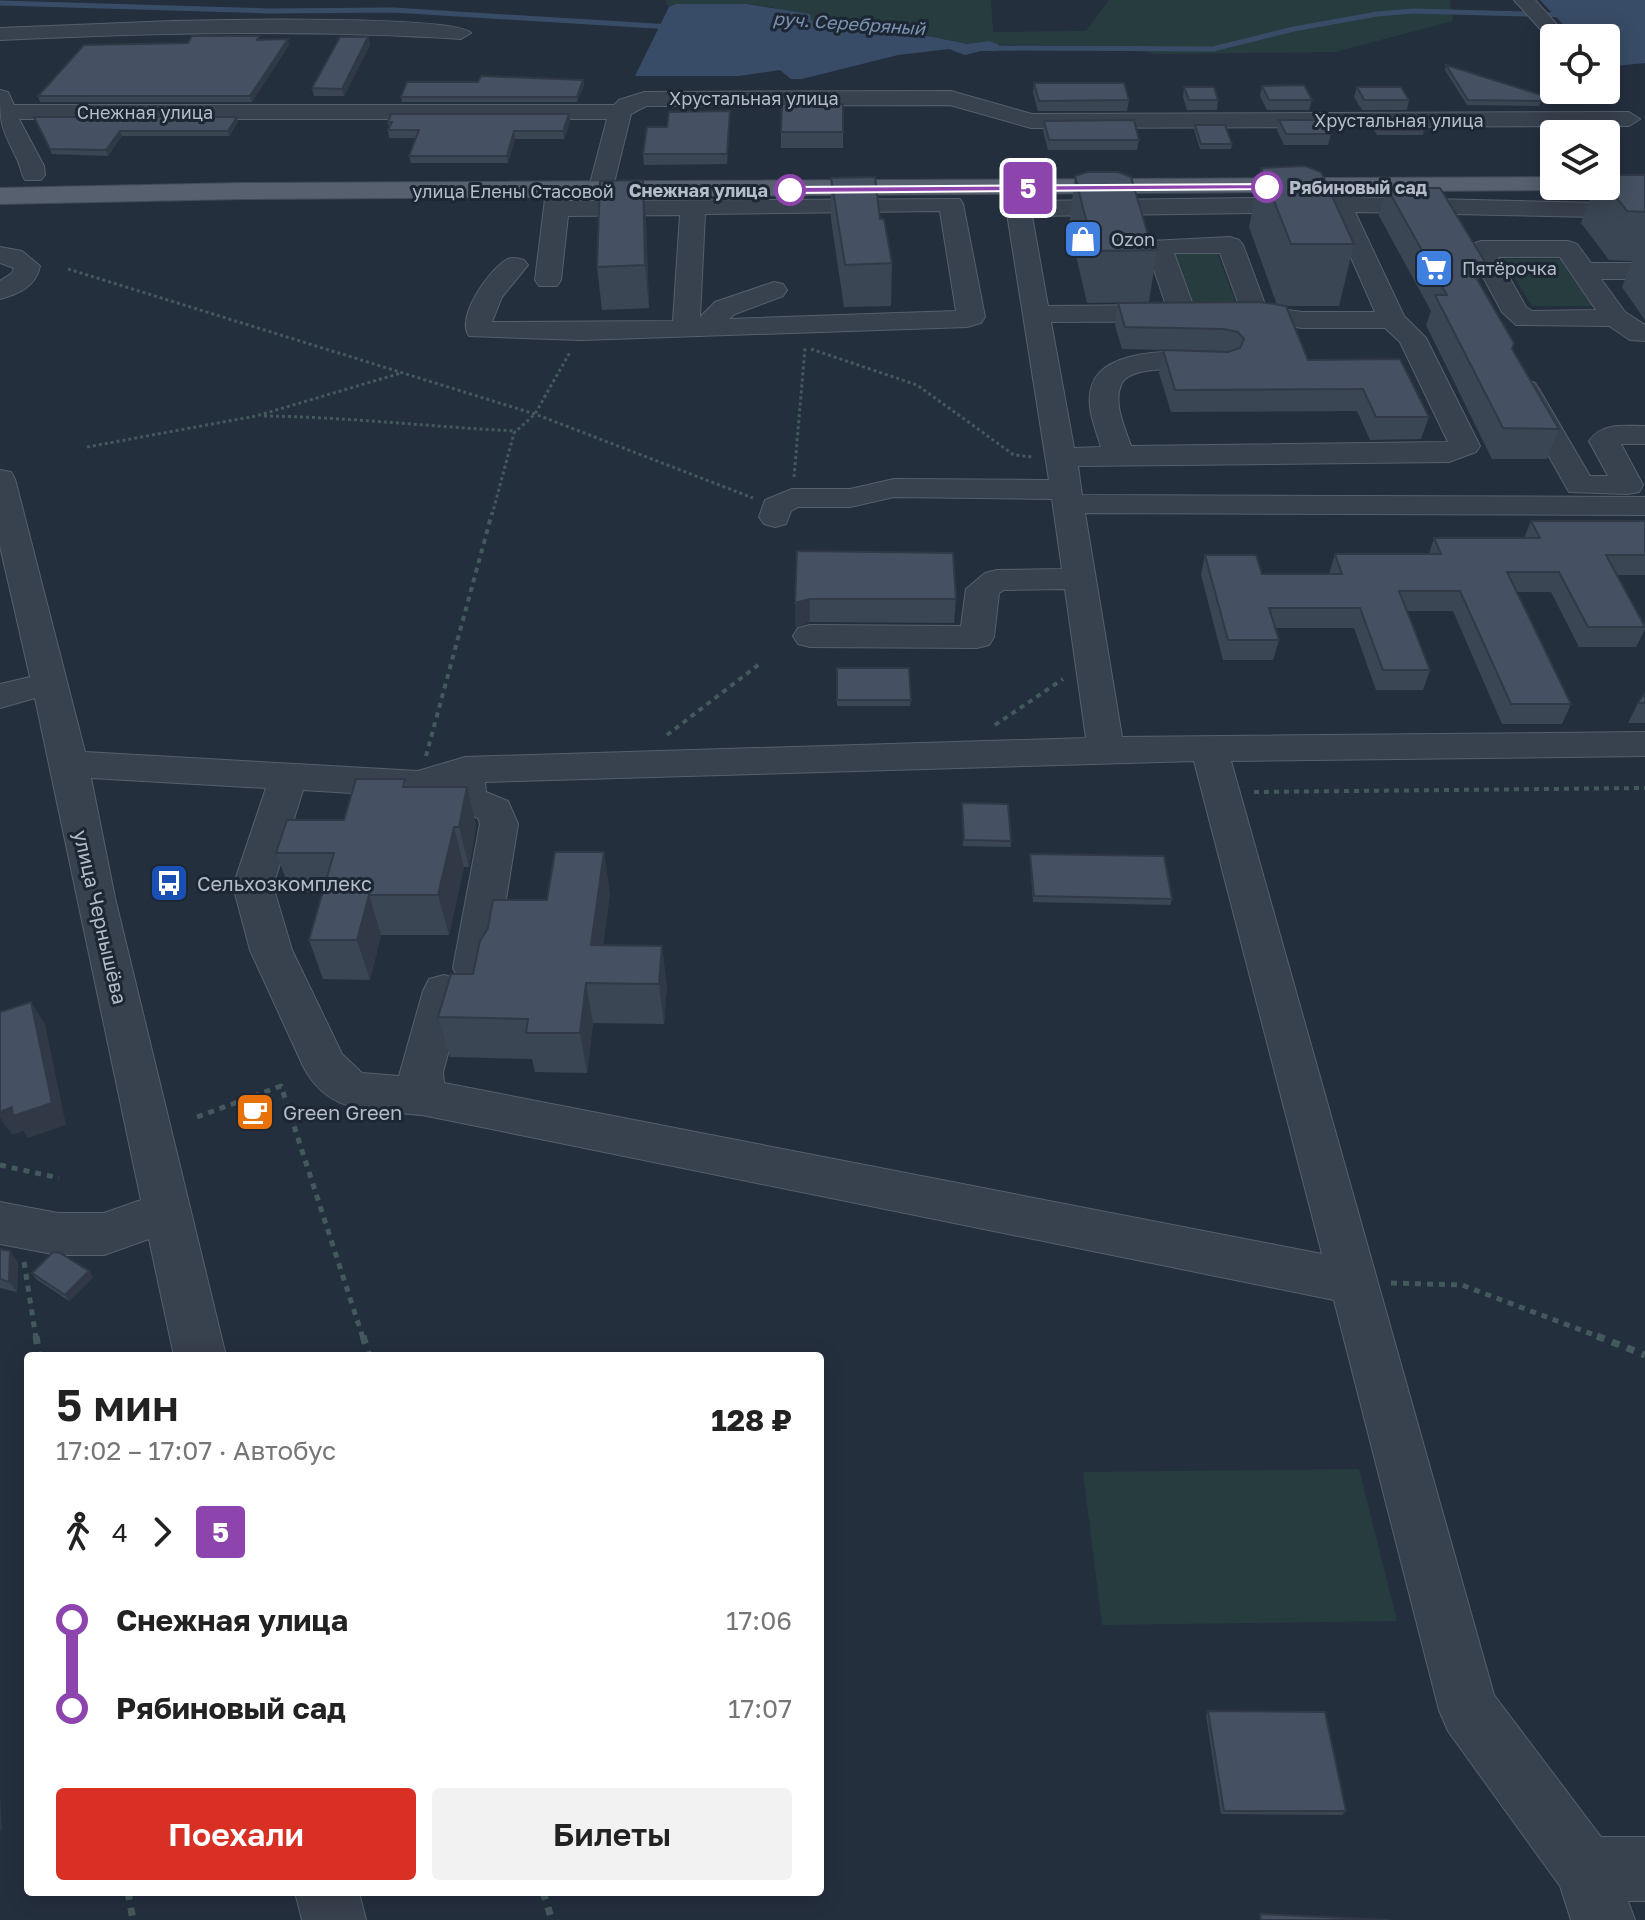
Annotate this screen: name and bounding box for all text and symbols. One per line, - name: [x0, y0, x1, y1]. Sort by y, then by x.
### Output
- water label: руч. Серебряный: [772, 7, 927, 39]
- map controls: [1540, 24, 1620, 200]
- button: locate: [1540, 24, 1620, 104]
- street label: Хрустальная улица: [669, 87, 839, 109]
- street label: Снежная улица: [77, 101, 213, 123]
- street label: Хрустальная улица: [1314, 109, 1484, 131]
- button: layers: [1540, 120, 1620, 200]
- line badge: 5: [1002, 162, 1054, 214]
- text: 5: [1019, 171, 1037, 204]
- marker: Рябиновый сад: [1252, 172, 1282, 202]
- marker: Снежная улица: [775, 175, 805, 205]
- place label: Рябиновый сад: [1289, 176, 1427, 198]
- place label: Снежная улица: [629, 179, 768, 201]
- street label: улица Елены Стасовой: [412, 180, 614, 202]
- shop icon: Ozon: [1062, 218, 1104, 260]
- place label: Ozon: [1111, 228, 1155, 250]
- supermarket icon: Пятёрочка: [1413, 247, 1455, 289]
- place label: Пятёрочка: [1462, 257, 1557, 279]
- street label: улица Чернышёва: [69, 828, 133, 1006]
- bus stop icon: Сельхозкомплекс: [148, 862, 190, 904]
- place label: Сельхозкомплекс: [197, 871, 372, 895]
- cafe icon: Green Green: [234, 1091, 276, 1133]
- place label: Green Green: [283, 1100, 402, 1124]
- text: 5 мин: [56, 1378, 179, 1431]
- text: 128 ₽: [711, 1402, 792, 1438]
- text: 17:02 – 17:07 · Автобус: [56, 1435, 336, 1466]
- icon: walk: [56, 1510, 100, 1554]
- icon: forward: [140, 1510, 184, 1554]
- text: 5: [212, 1515, 229, 1548]
- text: 4: [112, 1517, 128, 1548]
- text: Снежная улица: [116, 1602, 348, 1638]
- text: 17:06: [726, 1605, 792, 1636]
- text: Рябиновый сад: [116, 1690, 346, 1726]
- text: 17:07: [728, 1693, 792, 1724]
- button: Поехали: [56, 1788, 416, 1880]
- button: Билеты: [432, 1788, 792, 1880]

